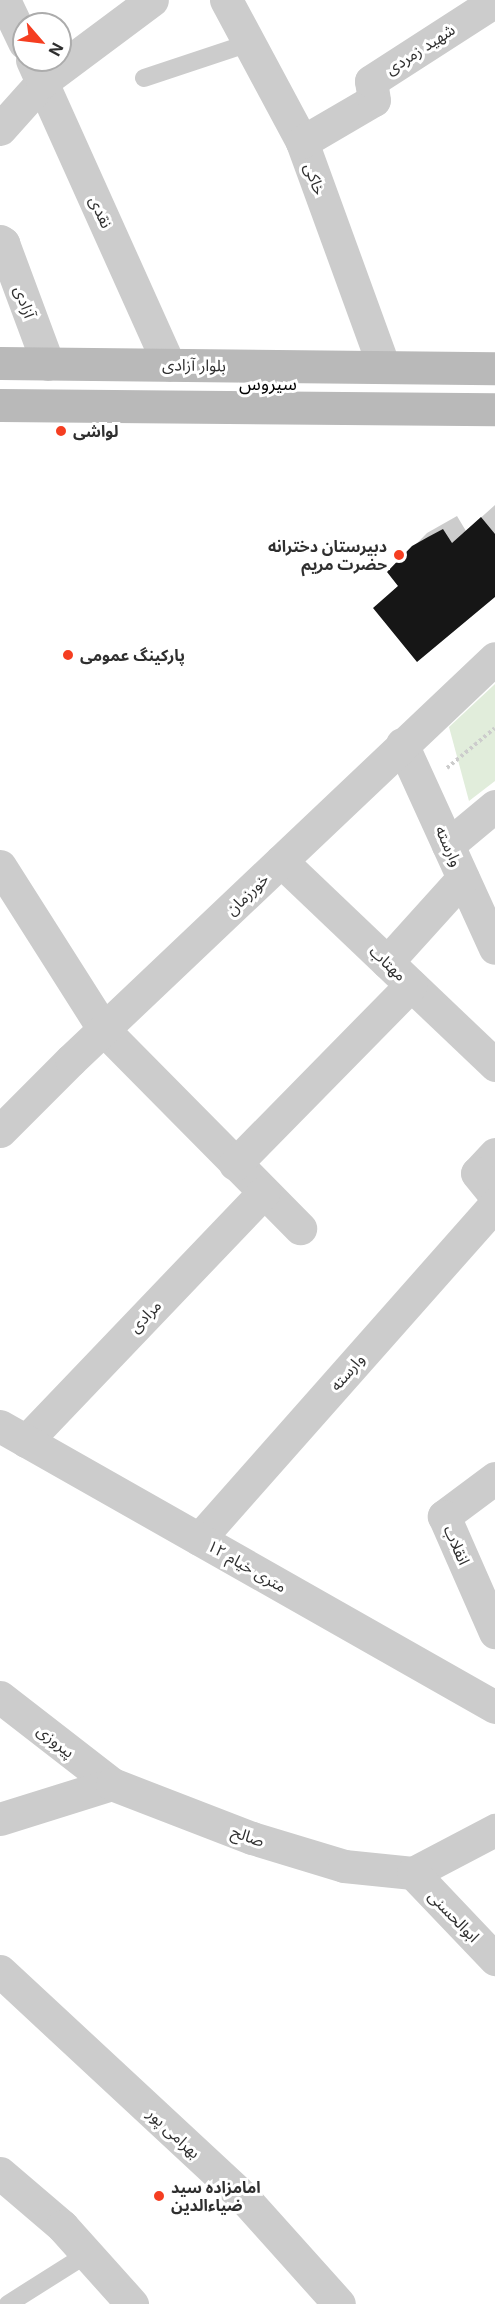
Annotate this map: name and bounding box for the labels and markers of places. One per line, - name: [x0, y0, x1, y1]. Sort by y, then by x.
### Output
- place label: لواشی: [73, 421, 119, 441]
- marker: لواشی: [54, 424, 68, 438]
- place label: دبیرستان دخترانه حضرت مریم: [268, 536, 387, 574]
- marker: دبیرستان دخترانه حضرت مریم: [392, 548, 406, 562]
- place label: پارکینگ عمومی: [80, 645, 185, 665]
- marker: پارکینگ عمومی: [61, 648, 75, 662]
- place label: امامزاده سید ضیاءالدین: [171, 2177, 261, 2215]
- marker: امامزاده سید ضیاءالدین: [152, 2189, 166, 2203]

